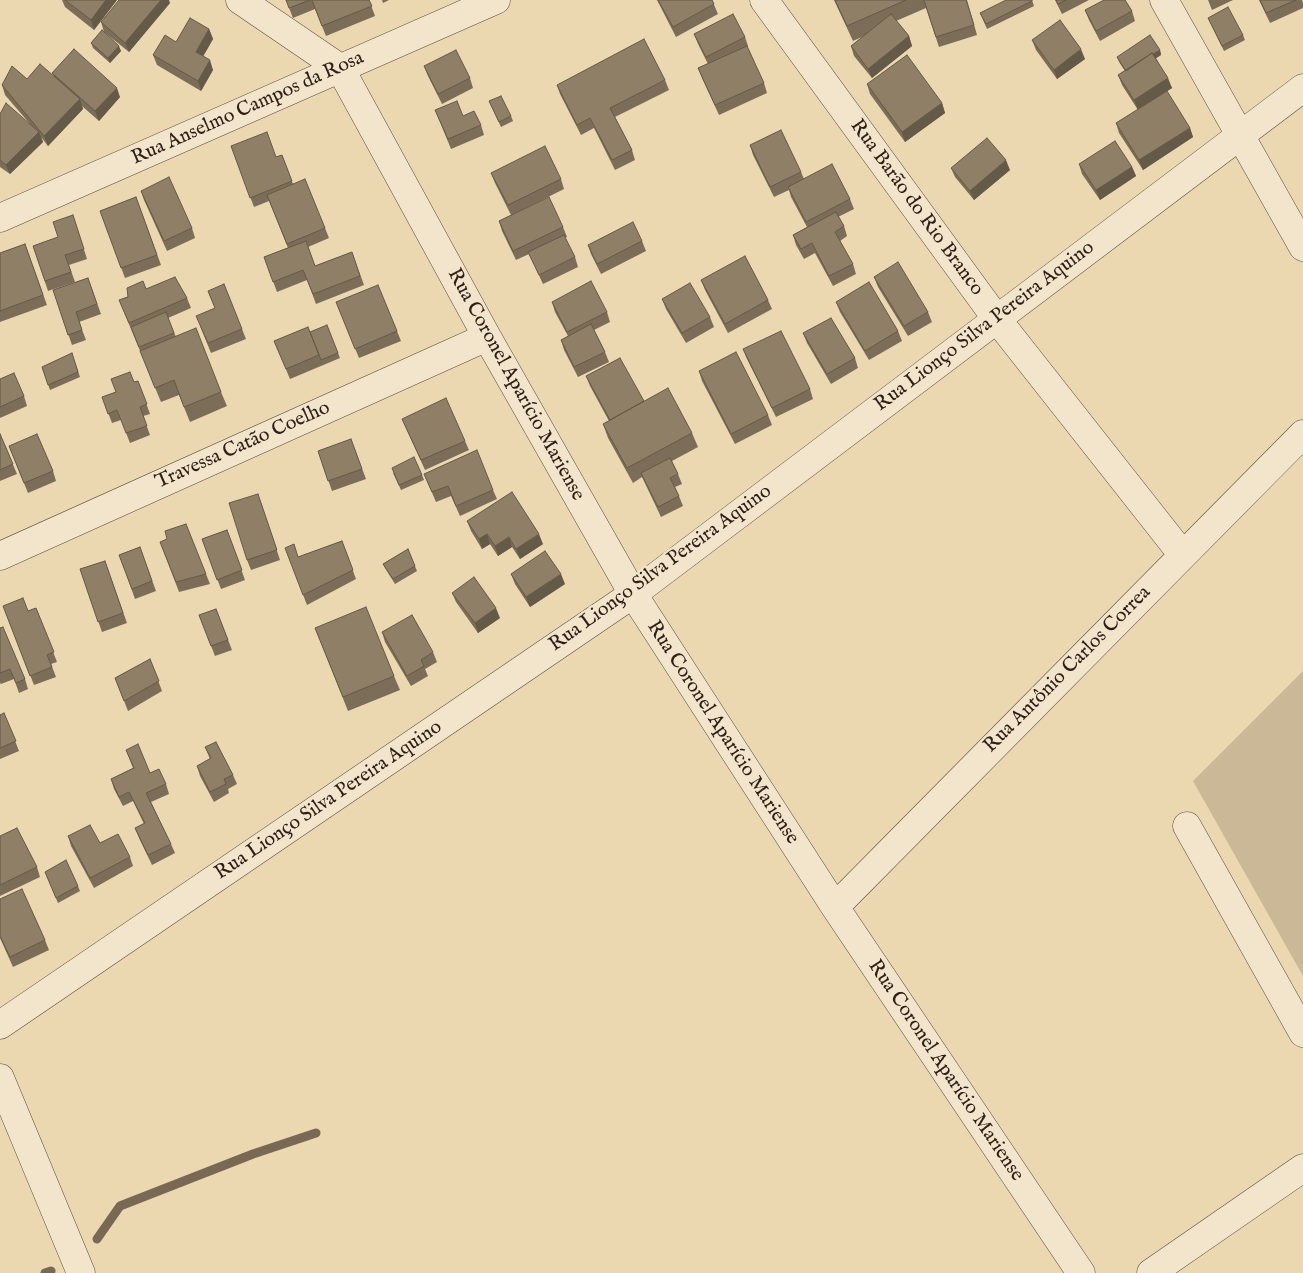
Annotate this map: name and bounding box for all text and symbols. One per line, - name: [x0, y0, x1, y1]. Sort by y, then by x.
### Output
- street label: Rua Anselmo Campos da Rosa: [128, 47, 368, 171]
- street label: Rua Barão do Rio Branco: [844, 115, 988, 301]
- street label: Rua Lionço Silva Pereira Aquino: [870, 236, 1100, 418]
- street label: Rua Coronel Aparício Mariense: [441, 265, 589, 505]
- street label: Travessa Catão Coelho: [152, 397, 334, 495]
- street label: Rua Lionço Silva Pereira Aquino: [545, 480, 777, 658]
- street label: Rua Antônio Carlos Correa: [979, 581, 1157, 759]
- street label: Rua Coronel Aparício Mariense: [641, 617, 803, 849]
- street label: Rua Lionço Silva Pereira Aquino: [211, 716, 447, 886]
- street label: Rua Coronel Aparício Mariense: [862, 956, 1028, 1186]

